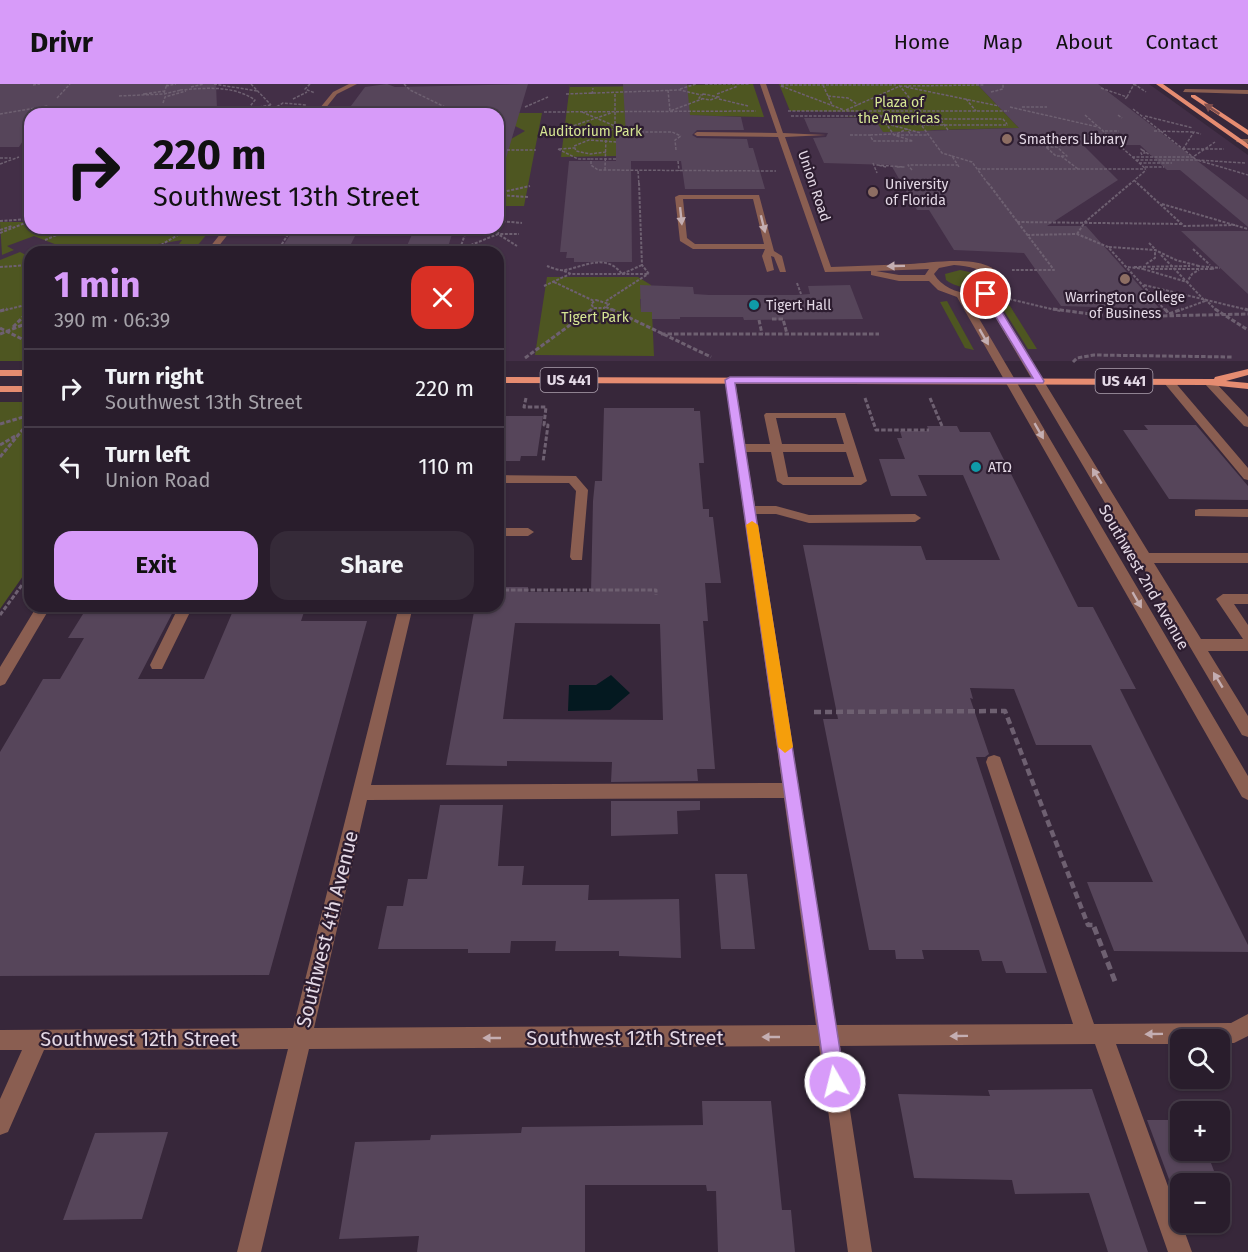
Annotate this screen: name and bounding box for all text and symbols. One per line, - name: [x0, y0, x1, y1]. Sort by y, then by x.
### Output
- text: Drivr: [30, 26, 93, 59]
- text: Home: [894, 29, 950, 55]
- text: Map: [983, 29, 1023, 55]
- text: About: [1056, 29, 1113, 55]
- text: Contact: [1146, 29, 1218, 55]
- park label: Plaza of the Americas: [858, 94, 941, 127]
- one-way arrow: [1203, 103, 1220, 114]
- park label: Auditorium Park: [540, 123, 643, 140]
- text: 220 m: [153, 130, 266, 180]
- place label: Smathers Library: [1019, 131, 1127, 148]
- icon: right: [54, 132, 132, 210]
- marker: Smathers Library: [1000, 132, 1014, 146]
- street label: Union Road: [794, 148, 834, 224]
- place label: University of Florida: [885, 176, 949, 209]
- text: Southwest 13th Street: [153, 181, 420, 213]
- marker: University of Florida: [866, 185, 880, 199]
- one-way arrow: [676, 206, 686, 225]
- one-way arrow: [758, 215, 768, 233]
- one-way arrow: [886, 261, 905, 271]
- text: 1 min: [54, 263, 141, 307]
- button: close: [411, 266, 474, 329]
- pin: [960, 268, 1011, 319]
- marker: Warrington College of Business: [1118, 272, 1132, 286]
- icon: arrive: [969, 277, 1002, 310]
- place label: Warrington College of Business: [1065, 289, 1185, 322]
- place label: Tigert Hall: [766, 297, 831, 314]
- marker: Tigert Hall: [747, 298, 761, 312]
- text: 390 m · 06:39: [54, 308, 170, 332]
- park label: Tigert Park: [561, 309, 630, 326]
- one-way arrow: [979, 329, 989, 346]
- text: Turn right: [105, 363, 204, 390]
- road number: US 441: [540, 368, 598, 392]
- road number: US 441: [1096, 369, 1152, 393]
- icon: right: [54, 372, 87, 405]
- text: 220 m: [415, 375, 474, 402]
- text: Southwest 13th Street: [105, 390, 302, 414]
- one-way arrow: [1033, 423, 1043, 440]
- text: Turn left: [105, 441, 190, 468]
- icon: left: [54, 450, 87, 483]
- text: 110 m: [418, 453, 474, 480]
- place label: ΑΤΩ: [988, 459, 1012, 476]
- marker: ΑΤΩ: [969, 460, 983, 474]
- text: Union Road: [105, 468, 210, 492]
- one-way arrow: [1091, 468, 1102, 484]
- street label: Southwest 2nd Avenue: [1095, 501, 1193, 653]
- button: Exit: [54, 531, 258, 600]
- button: Share: [270, 531, 474, 600]
- one-way arrow: [1131, 592, 1142, 608]
- one-way arrow: [1213, 671, 1223, 688]
- street label: Southwest 4th Avenue: [291, 828, 363, 1030]
- street label: Southwest 12th Street: [526, 1026, 724, 1050]
- street label: Southwest 12th Street: [40, 1027, 238, 1051]
- one-way arrow: [1145, 1029, 1164, 1038]
- map controls: [1170, 1029, 1230, 1233]
- button: search: [1170, 1029, 1230, 1089]
- one-way arrow: [950, 1031, 969, 1041]
- one-way arrow: [761, 1032, 780, 1042]
- one-way arrow: [482, 1033, 501, 1043]
- position arrow: [803, 1050, 867, 1114]
- button: +: [1170, 1101, 1230, 1161]
- button: −: [1170, 1173, 1230, 1233]

